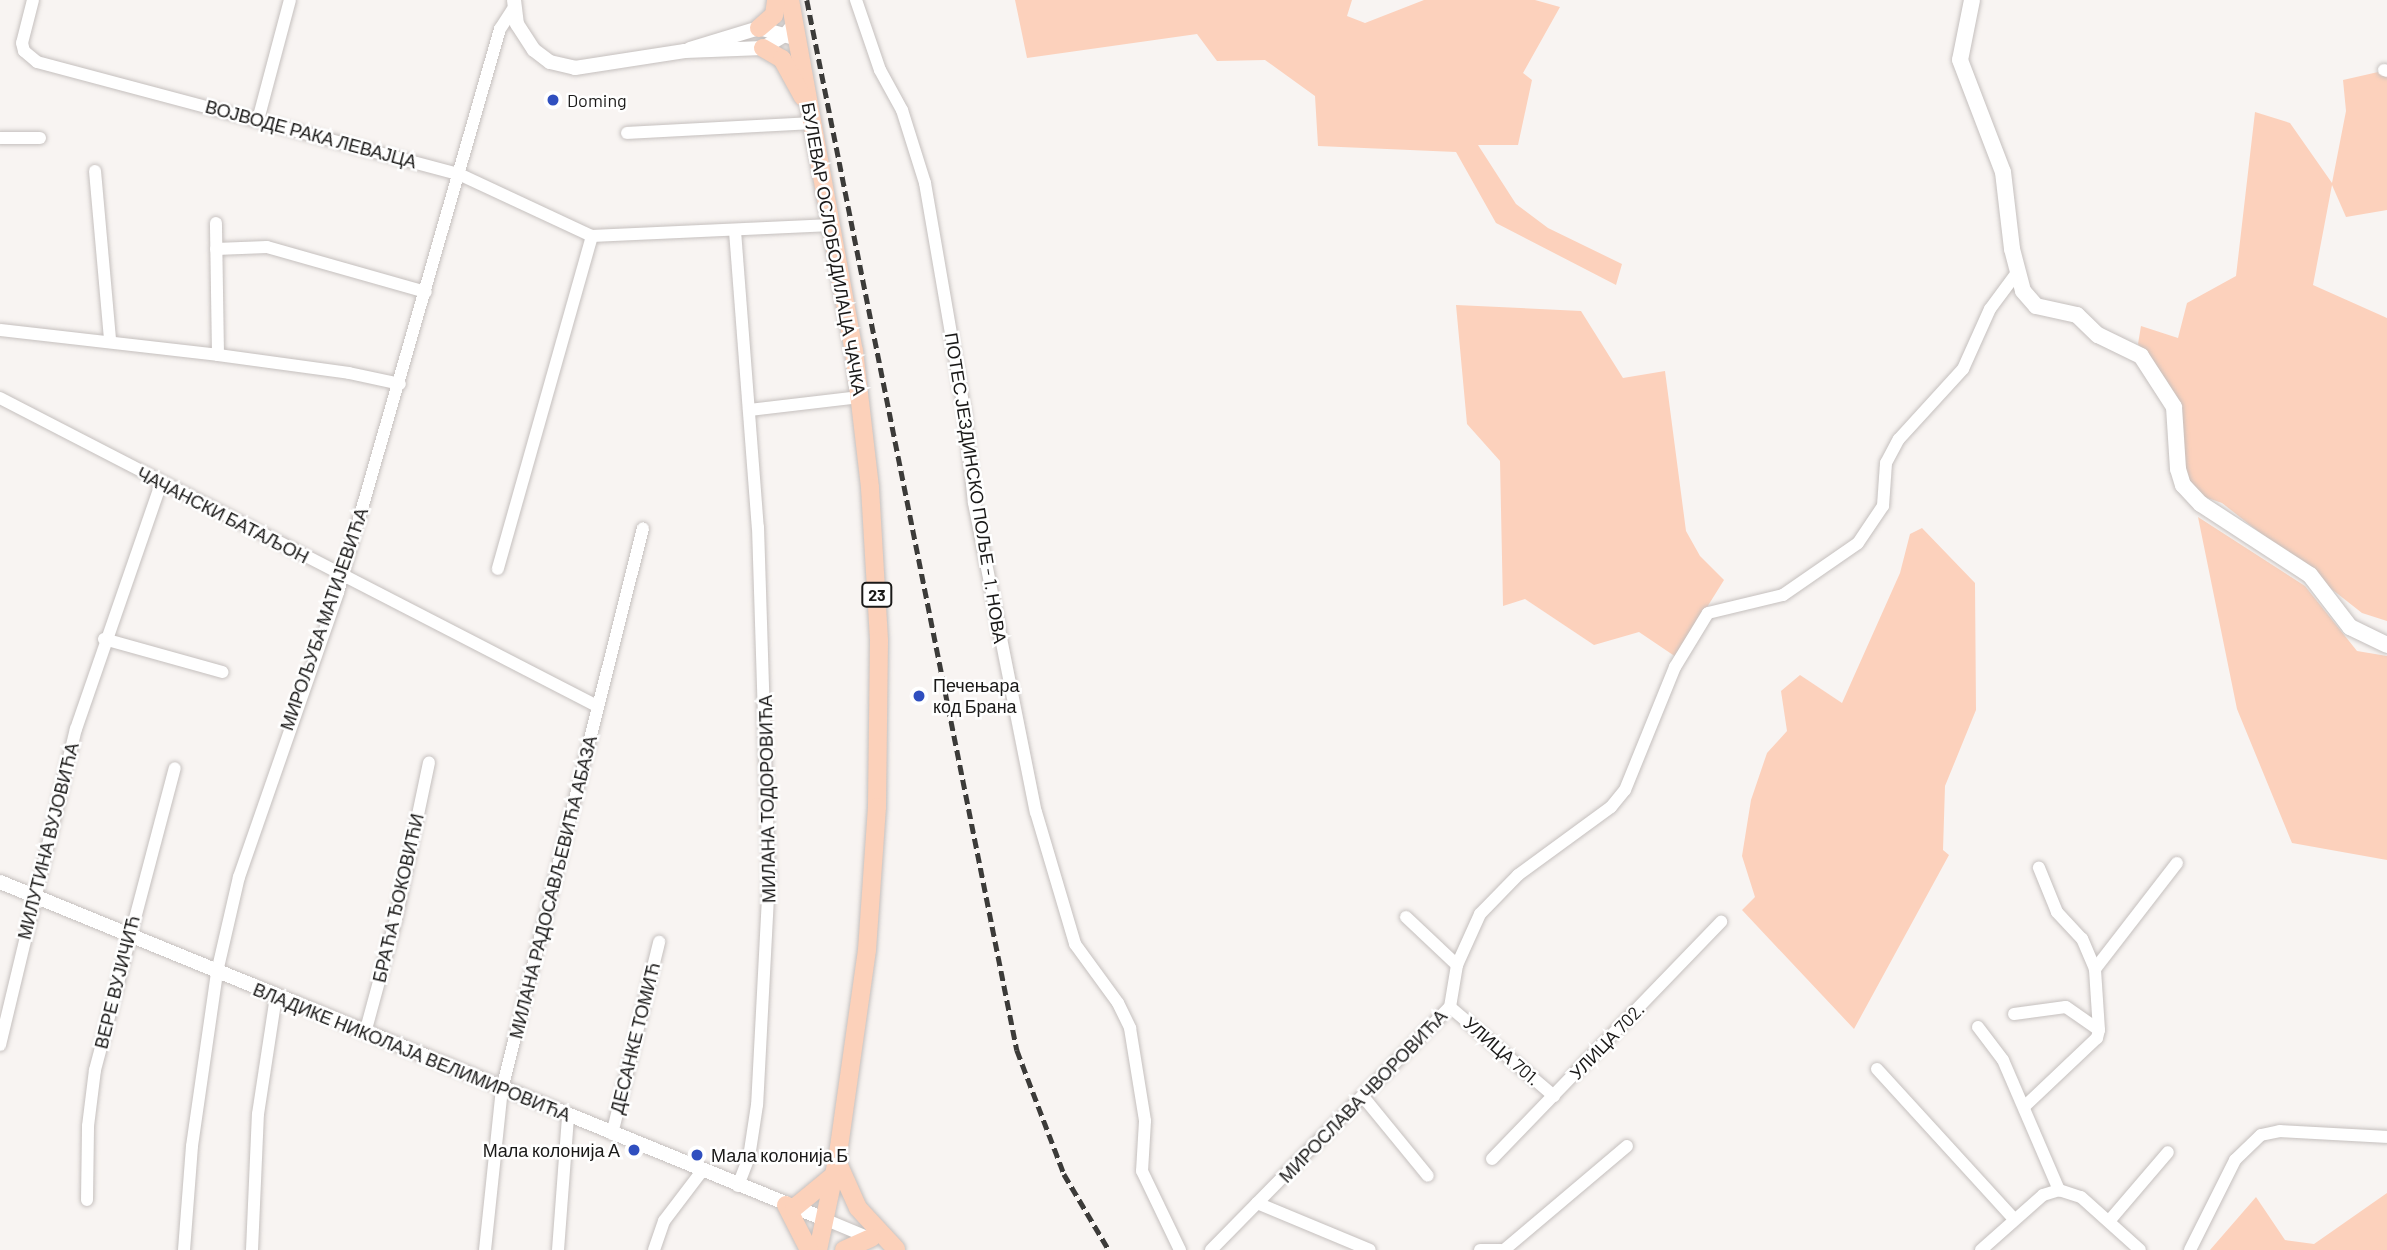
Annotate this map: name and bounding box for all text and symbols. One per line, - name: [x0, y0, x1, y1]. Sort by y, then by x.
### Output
- place label: Doming: [567, 89, 627, 111]
- marker: Doming: [545, 92, 561, 108]
- street label: ВОЈВОДЕ РАКА ЛЕВАЈЦА: [203, 95, 419, 173]
- street label: БУЛЕВАР ОСЛОБОДИЛАЦА ЧАЧКА: [798, 101, 870, 397]
- street label: ПОТЕС ЈЕЗДИНСКО ПОЉЕ - 1. НОВА: [941, 331, 1011, 645]
- street label: ЧАЧАНСКИ БАТАЉОН: [133, 462, 313, 568]
- street label: МИРОЉУБА МАТИЈЕВИЋА: [276, 505, 372, 733]
- road number: 23: [861, 582, 893, 608]
- place label: Печењара код Брана: [933, 675, 1019, 718]
- marker: Печењара код Брана: [911, 688, 927, 704]
- street label: МИЛАНА ТОДОРОВИЋА: [754, 695, 780, 903]
- street label: МИЛАНА РАДОСАВЉЕВИЋА АБАЗА: [505, 733, 601, 1041]
- street label: МИЛУТИНА ВУЈОВИЋА: [13, 740, 83, 942]
- street label: БРАЋА ЂОКОВИЋИ: [368, 811, 428, 985]
- street label: ВЕРЕ ВУЈИЧИЋ: [90, 913, 144, 1051]
- street label: ДЕСАНКЕ ТОМИЋ: [606, 960, 664, 1116]
- street label: ВЛАДИКЕ НИКОЛАЈА ВЕЛИМИРОВИЋА: [250, 978, 574, 1126]
- street label: УЛИЦА 702.: [1565, 998, 1649, 1084]
- street label: МИРОСЛАВА ЧВОРОВИЋА: [1275, 1005, 1451, 1187]
- street label: УЛИЦА 701.: [1459, 1012, 1545, 1090]
- place label: Мала колонија А: [483, 1139, 620, 1161]
- marker: Мала колонија А: [626, 1142, 642, 1158]
- place label: Мала колонија Б: [711, 1144, 848, 1166]
- marker: Мала колонија Б: [689, 1147, 705, 1163]

